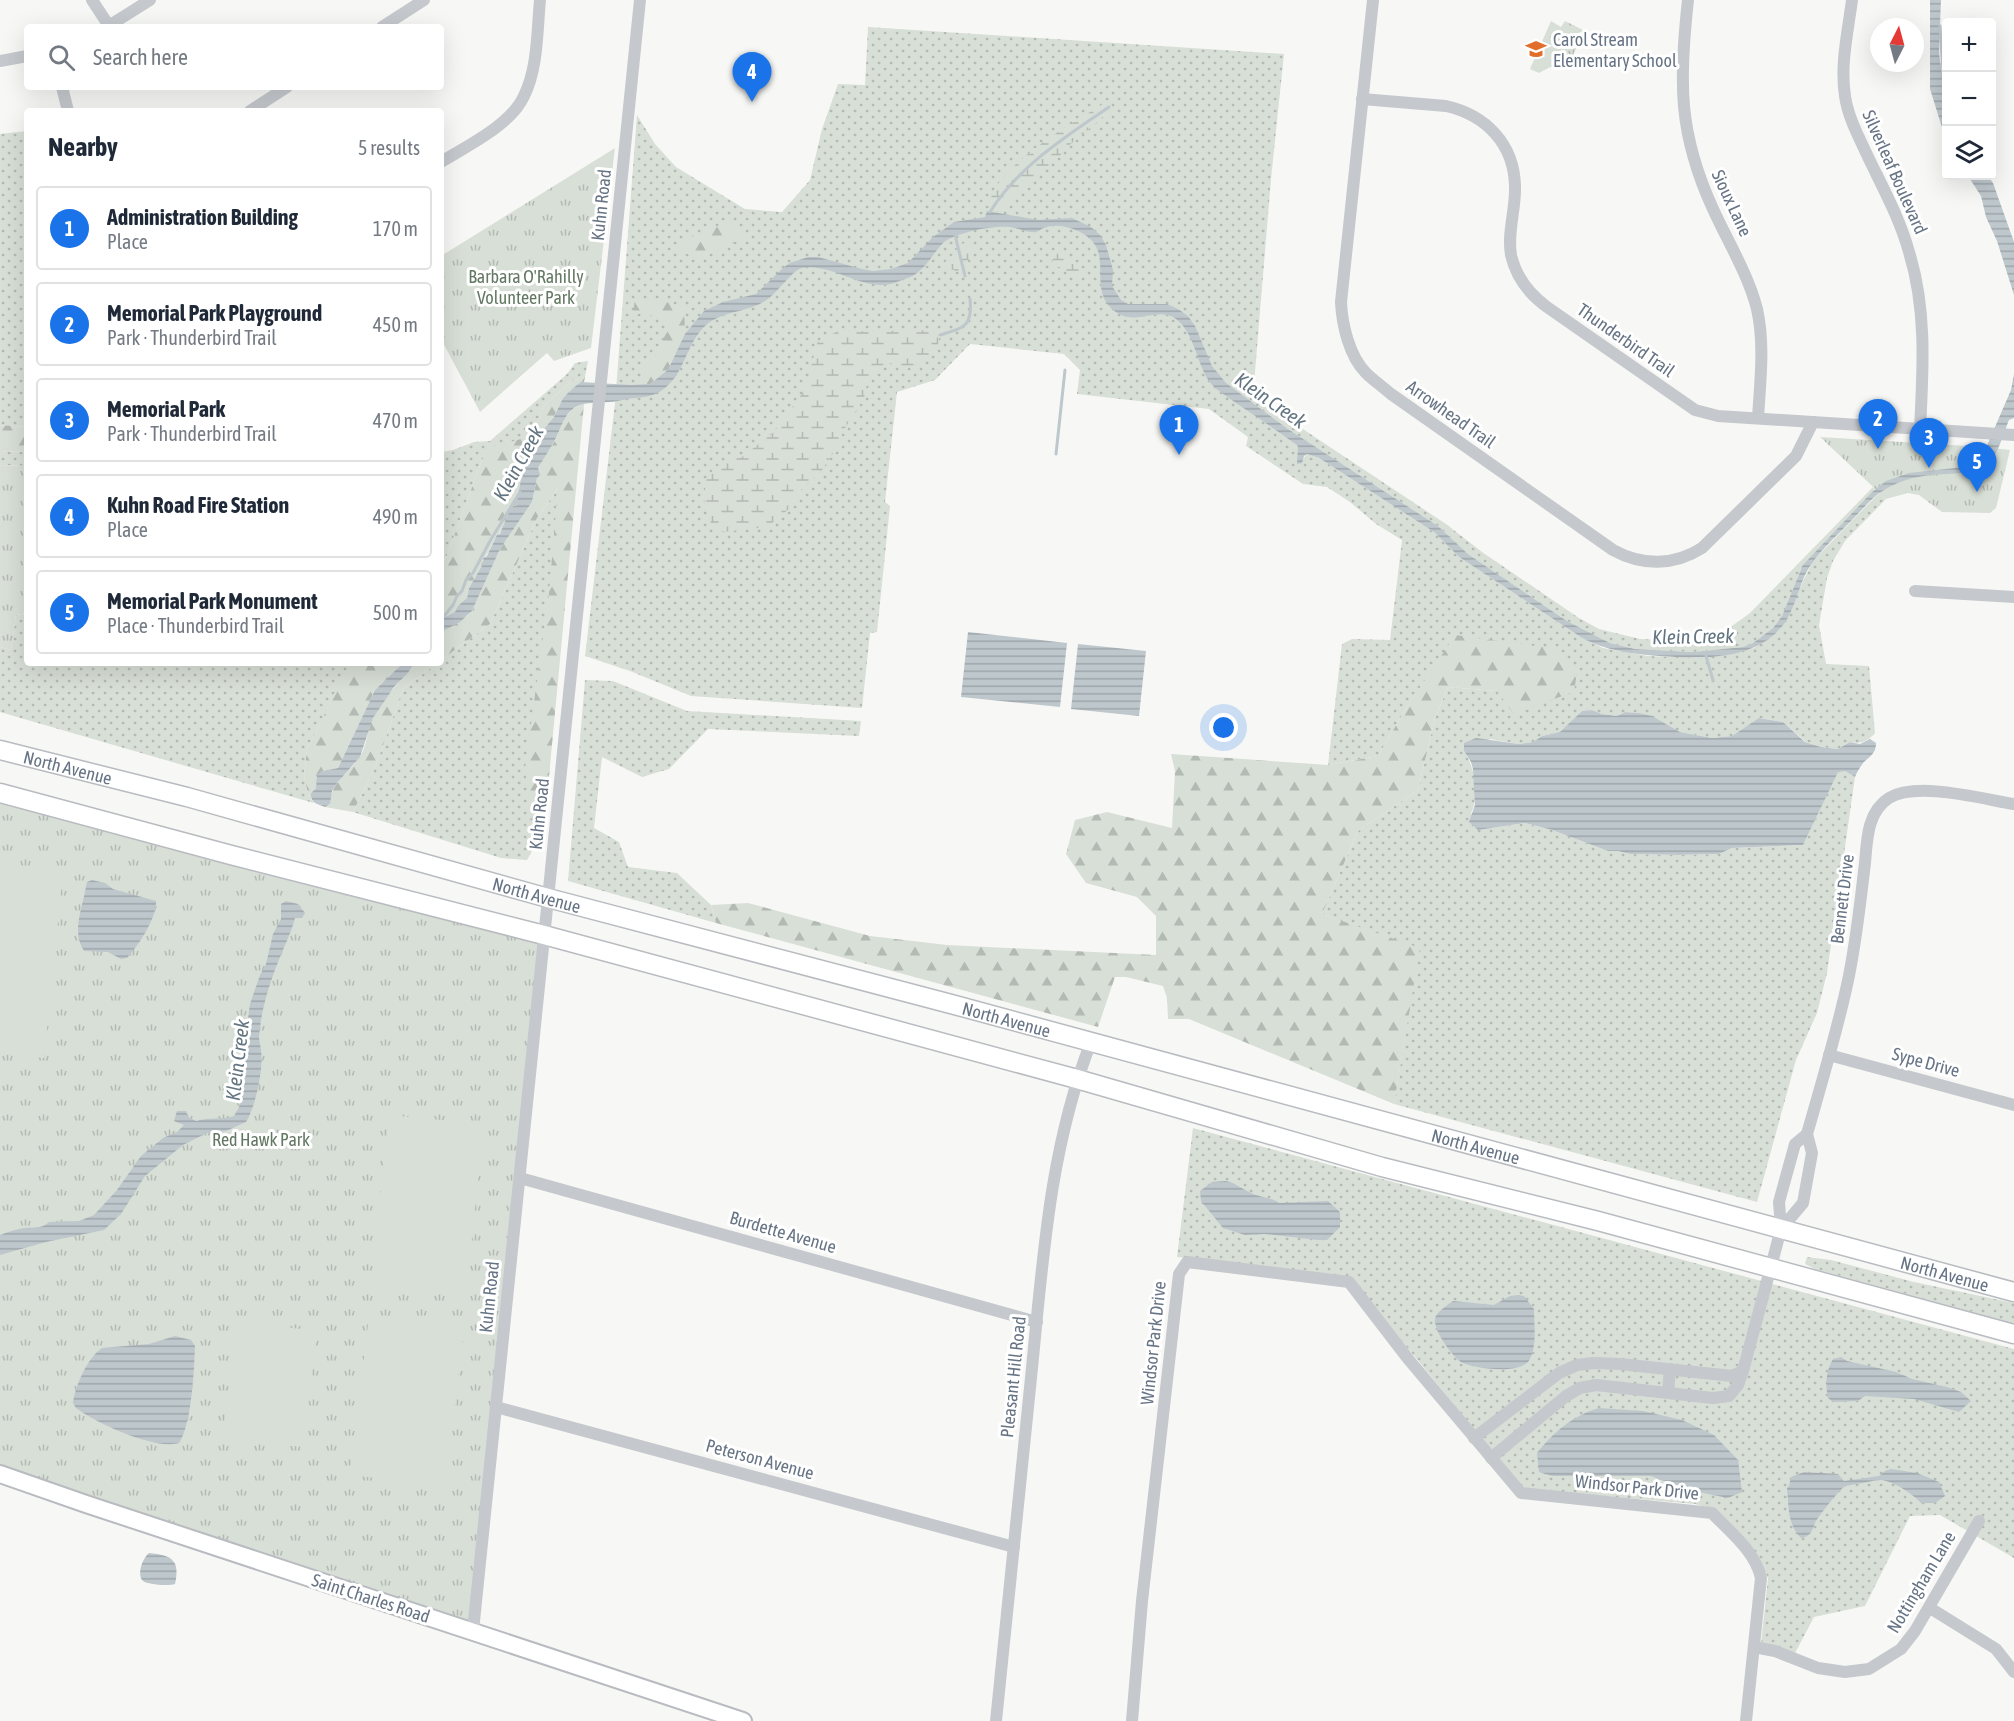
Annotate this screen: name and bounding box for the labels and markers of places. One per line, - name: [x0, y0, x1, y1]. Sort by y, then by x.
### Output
- place label: Carol Stream Elementary School: [1553, 29, 1677, 71]
- school or university icon: Carol Stream Elementary School: [1524, 37, 1548, 61]
- pin: 4: [732, 52, 771, 102]
- pin: 2: [1858, 400, 1898, 449]
- pin: 1: [1160, 406, 1198, 455]
- pin: 3: [1910, 418, 1948, 468]
- pin: 5: [1958, 442, 1996, 492]

